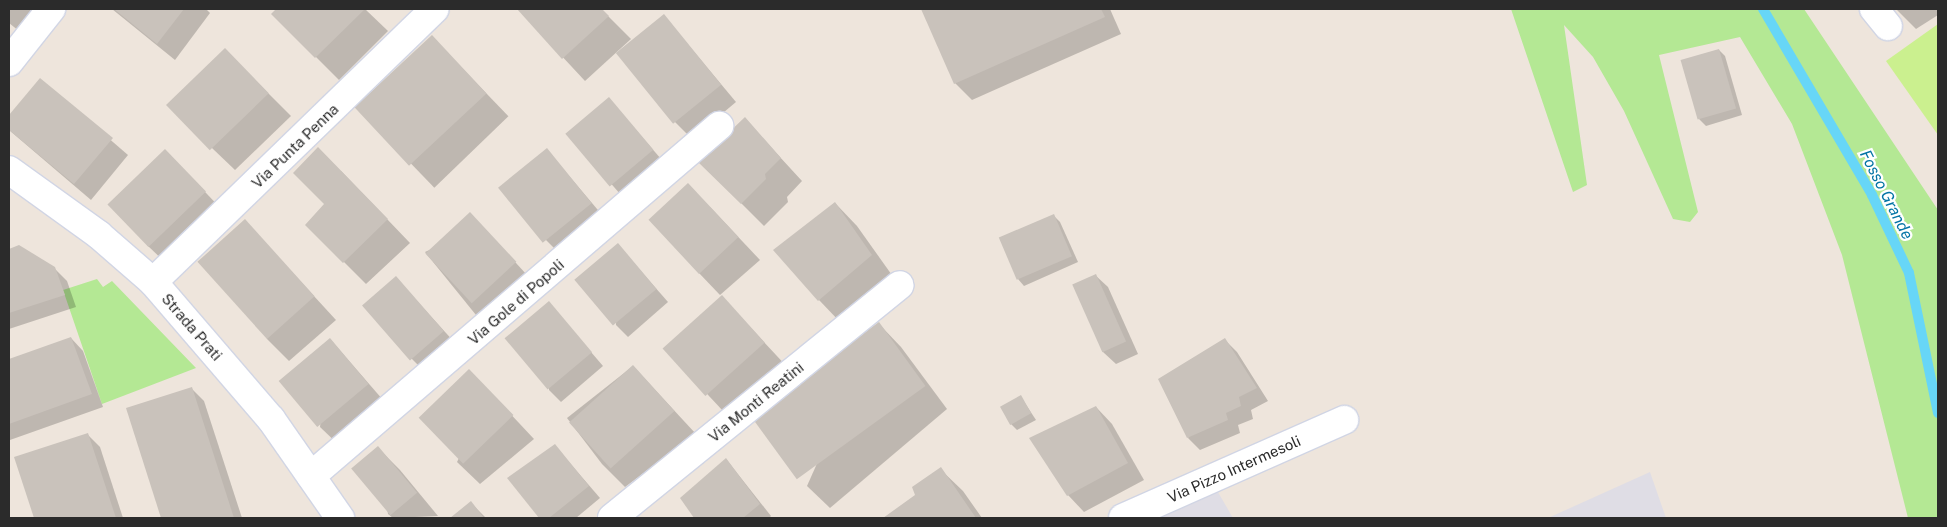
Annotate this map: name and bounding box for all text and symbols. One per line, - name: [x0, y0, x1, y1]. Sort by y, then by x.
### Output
- street label: Via Punta Penna: [248, 100, 342, 192]
- water label: Fosso Grande: [1855, 147, 1917, 243]
- street label: Via Gole di Popoli: [464, 255, 568, 349]
- street label: Strada Prati: [158, 290, 226, 364]
- street label: Via Monti Reatini: [705, 358, 807, 446]
- street label: Via Pizzo Intermesoli: [1165, 432, 1303, 506]

